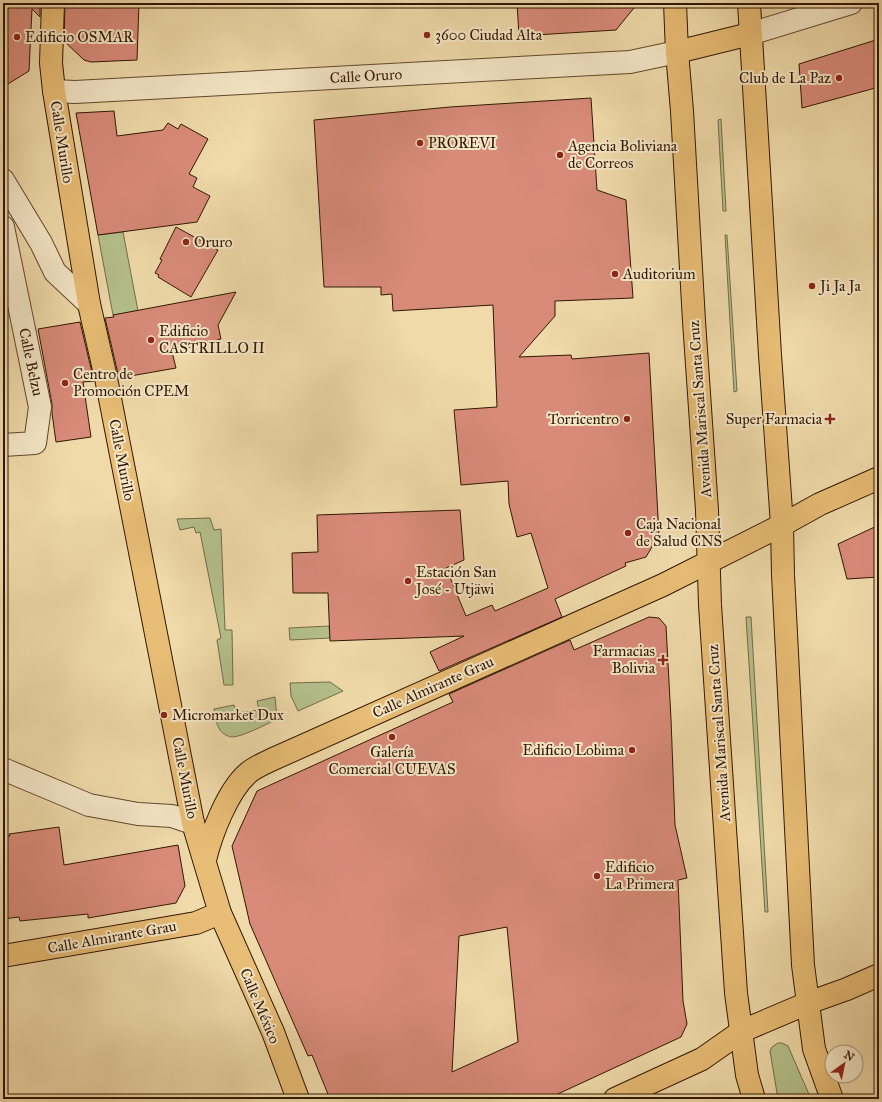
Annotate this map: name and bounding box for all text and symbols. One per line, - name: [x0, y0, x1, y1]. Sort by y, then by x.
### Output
- place label: 3600 Ciudad Alta: [435, 26, 543, 44]
- place label: Edificio OSMAR: [25, 28, 134, 46]
- marker: 3600 Ciudad Alta: [422, 30, 432, 40]
- marker: Edificio OSMAR: [12, 32, 22, 42]
- street label: Calle Oruro: [329, 65, 403, 87]
- place label: Club de La Paz: [739, 69, 831, 87]
- marker: Club de La Paz: [834, 73, 844, 83]
- street label: Calle Murillo: [47, 100, 77, 185]
- place label: PROREVI: [428, 134, 496, 152]
- place label: Agencia Boliviana de Correos: [567, 137, 678, 172]
- marker: PROREVI: [415, 138, 425, 148]
- marker: Agencia Boliviana de Correos: [555, 150, 565, 160]
- place label: Oruro: [194, 233, 233, 251]
- marker: Oruro: [181, 237, 191, 247]
- place label: Auditorium: [622, 265, 696, 283]
- marker: Auditorium: [610, 269, 620, 279]
- place label: Ji Ja Ja: [818, 277, 861, 296]
- marker: Ji Ja Ja: [807, 281, 817, 291]
- street label: Avenida Mariscal Santa Cruz: [685, 320, 715, 499]
- place label: Edificio CASTRILLO II: [159, 322, 265, 357]
- street label: Calle Belzu: [15, 326, 47, 398]
- marker: Edificio CASTRILLO II: [146, 335, 156, 345]
- place label: Centro de Promoción CPEM: [73, 365, 189, 400]
- marker: Centro de Promoción CPEM: [60, 378, 70, 388]
- place label: Torricentro: [548, 410, 619, 428]
- place label: Super Farmacia: [726, 410, 823, 428]
- marker: Torricentro: [622, 414, 632, 424]
- marker: Super Farmacia: [825, 414, 835, 424]
- street label: Calle Murillo: [105, 418, 139, 503]
- place label: Caja Nacional de Salud CNS: [636, 515, 722, 550]
- marker: Caja Nacional de Salud CNS: [623, 528, 633, 538]
- place label: Estación San José - Utjäwi: [414, 563, 496, 599]
- marker: Estación San José - Utjäwi: [403, 576, 413, 586]
- place label: Farmacias Bolivia: [592, 642, 656, 677]
- street label: Avenida Mariscal Santa Cruz: [704, 644, 734, 823]
- street label: Calle Almirante Grau: [370, 652, 496, 722]
- marker: Farmacias Bolivia: [658, 655, 668, 665]
- place label: Micromarket Dux: [172, 706, 284, 724]
- marker: Micromarket Dux: [159, 710, 169, 720]
- marker: Galería Comercial CUEVAS: [387, 732, 397, 742]
- street label: Calle Murillo: [168, 736, 202, 821]
- place label: Edificio Lobima: [523, 741, 625, 759]
- place label: Galería Comercial CUEVAS: [328, 743, 456, 778]
- marker: Edificio Lobima: [627, 745, 637, 755]
- place label: Edificio La Primera: [605, 858, 675, 893]
- marker: Edificio La Primera: [592, 871, 602, 881]
- street label: Calle Almirante Grau: [46, 917, 178, 957]
- street label: Calle México: [236, 965, 284, 1047]
- north arrow: [824, 1044, 864, 1084]
- text: N: [842, 1048, 857, 1064]

